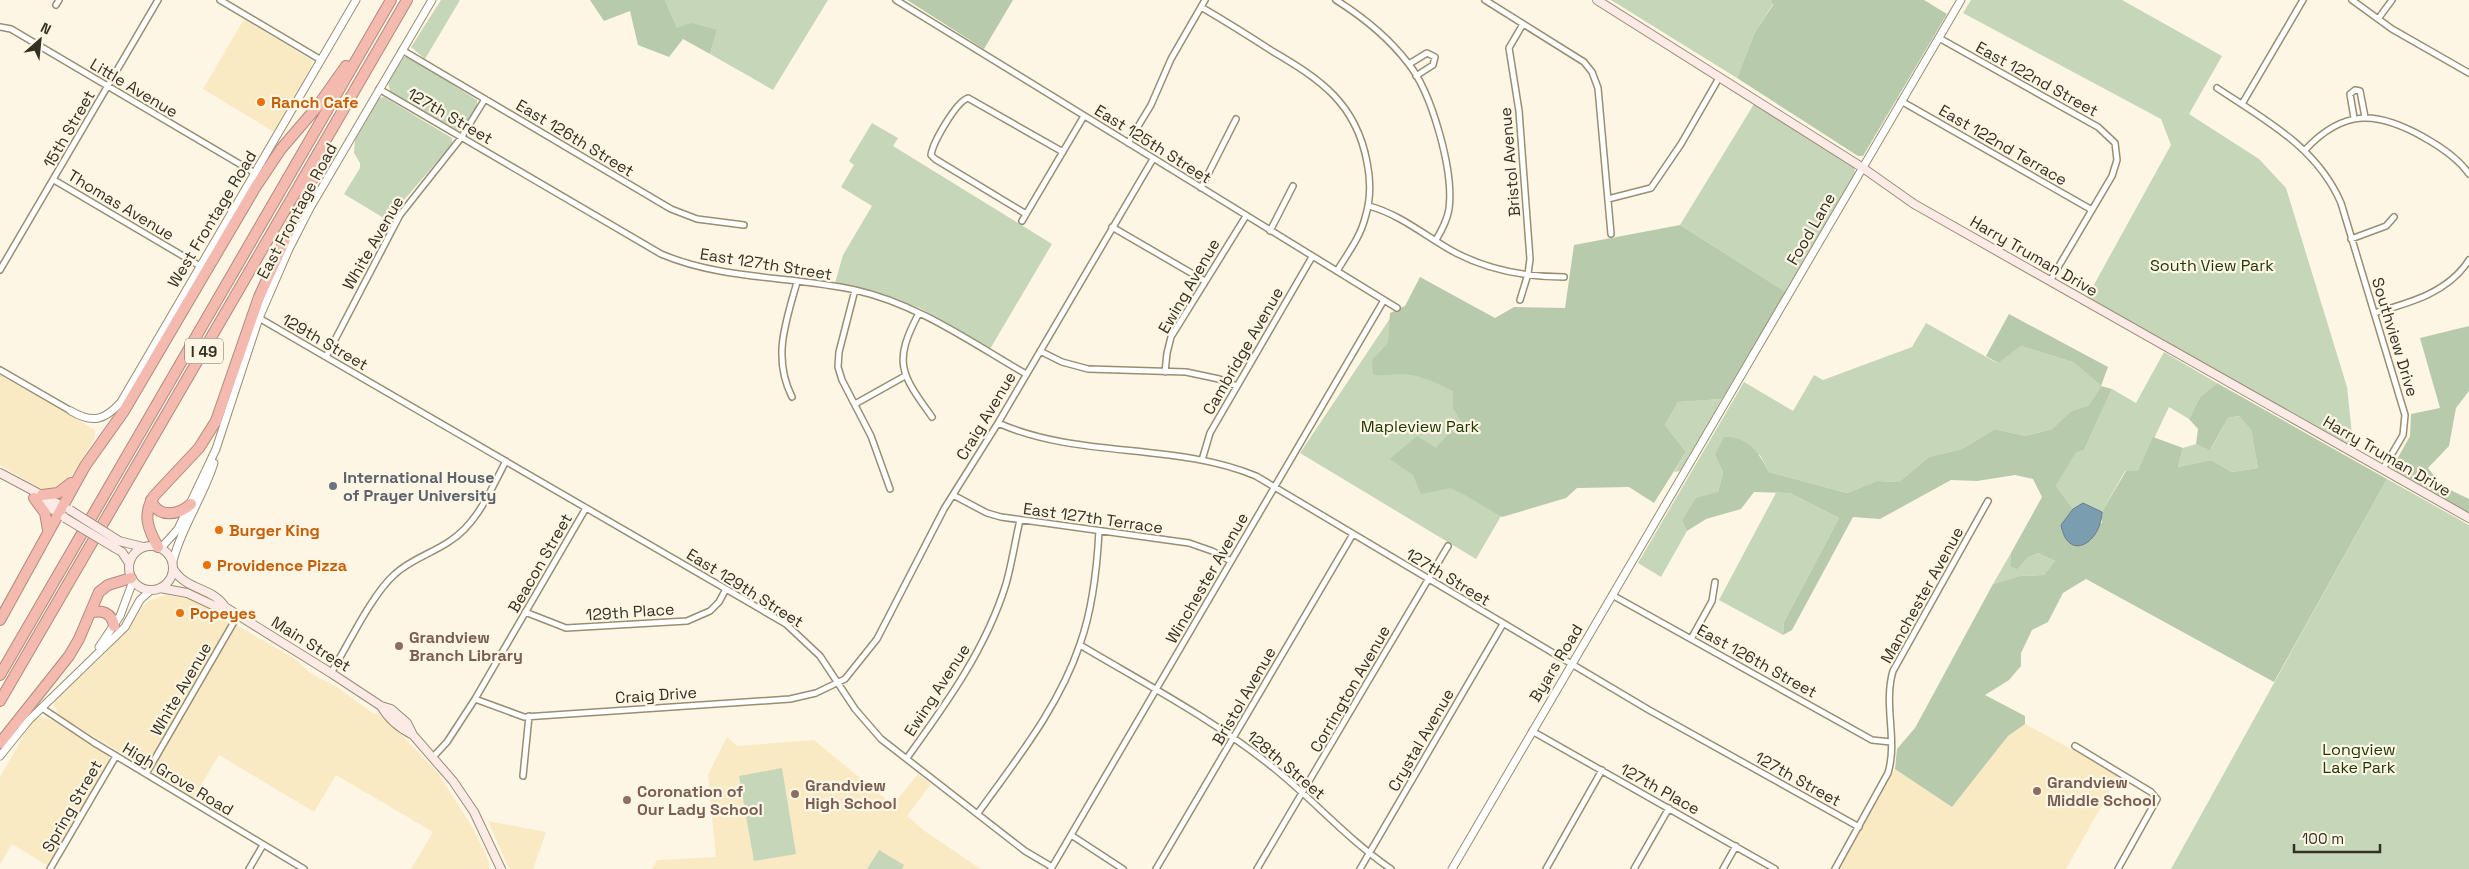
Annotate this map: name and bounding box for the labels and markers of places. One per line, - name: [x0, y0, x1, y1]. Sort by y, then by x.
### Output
- place label: Ranch Cafe: [271, 92, 358, 113]
- marker: Ranch Cafe: [255, 96, 267, 108]
- place label: International House of Prayer University: [343, 467, 496, 506]
- marker: International House of Prayer University: [327, 480, 339, 492]
- place label: Burger King: [229, 520, 320, 541]
- marker: Burger King: [213, 524, 225, 536]
- place label: Providence Pizza: [217, 555, 347, 576]
- marker: Providence Pizza: [201, 559, 213, 571]
- place label: Popeyes: [190, 603, 256, 624]
- marker: Popeyes: [174, 607, 186, 619]
- place label: Grandview Branch Library: [409, 627, 523, 666]
- marker: Grandview Branch Library: [393, 640, 405, 652]
- place label: Grandview Middle School: [2047, 772, 2156, 811]
- place label: Grandview High School: [805, 775, 897, 814]
- place label: Coronation of Our Lady School: [637, 781, 763, 820]
- marker: Grandview Middle School: [2031, 785, 2043, 797]
- marker: Grandview High School: [789, 788, 801, 800]
- marker: Coronation of Our Lady School: [621, 794, 633, 806]

